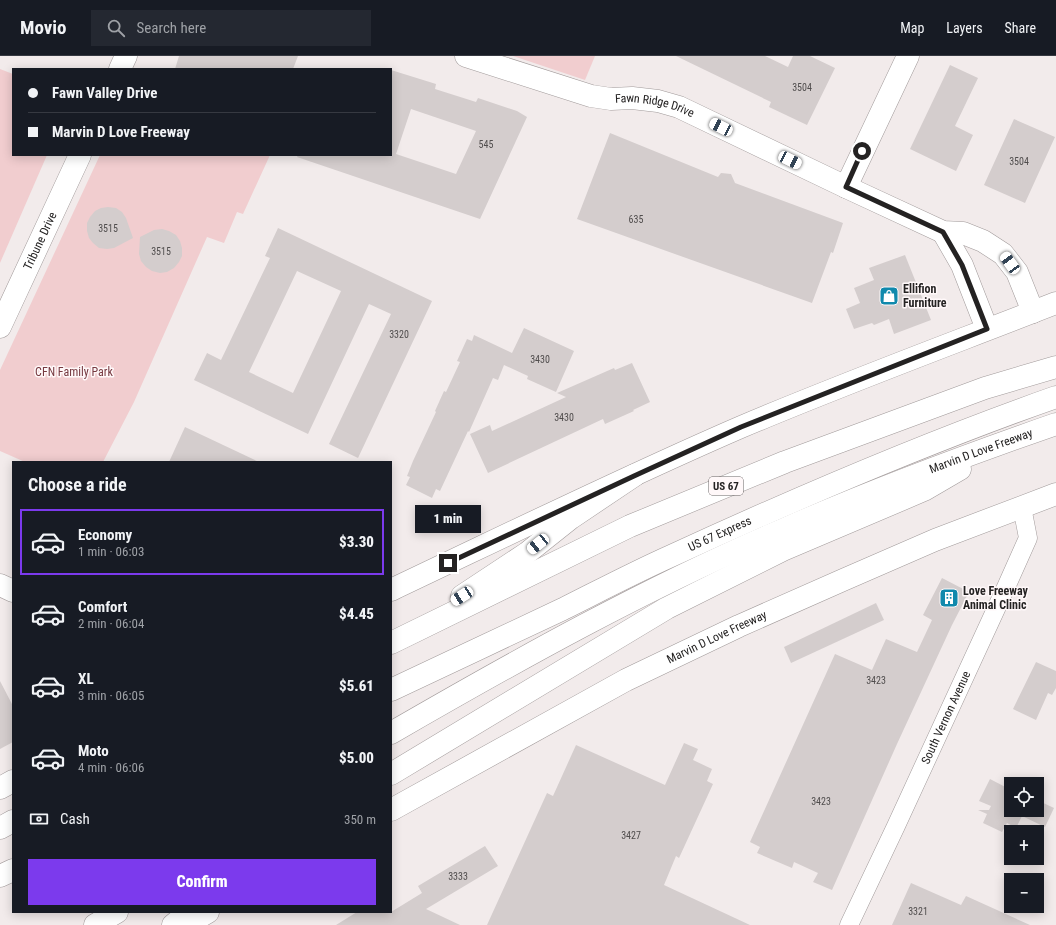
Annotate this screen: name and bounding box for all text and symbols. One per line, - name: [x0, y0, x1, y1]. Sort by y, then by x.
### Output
- search box: [91, 10, 371, 46]
- text: Movio: [20, 16, 67, 39]
- icon: search: [105, 17, 127, 39]
- text: Search here: [137, 19, 206, 37]
- text: Map: [900, 20, 924, 36]
- text: Layers: [946, 20, 983, 36]
- text: Share: [1005, 20, 1036, 36]
- house number: 3504: [792, 82, 812, 93]
- text: Fawn Valley Drive: [52, 84, 158, 102]
- street label: Fawn Ridge Drive: [615, 91, 697, 120]
- car: [708, 116, 734, 138]
- text: Marvin D Love Freeway: [52, 123, 190, 141]
- house number: 545: [479, 139, 493, 150]
- route start: [853, 142, 871, 160]
- car: [777, 149, 803, 171]
- house number: 3504: [1009, 156, 1029, 167]
- street label: Tribune Drive: [21, 209, 60, 272]
- house number: 635: [629, 214, 643, 225]
- house number: 3515: [98, 223, 118, 234]
- house number: 3515: [151, 246, 171, 257]
- car: [998, 250, 1022, 276]
- place label: Ellifion Furniture: [903, 282, 947, 310]
- shop icon: Ellifion Furniture: [878, 285, 900, 307]
- house number: 3320: [389, 329, 409, 340]
- house number: 3430: [530, 354, 550, 365]
- park label: CFN Family Park: [35, 365, 113, 379]
- house number: 3430: [554, 412, 574, 423]
- street label: Marvin D Love Freeway: [927, 426, 1034, 476]
- text: Choose a ride: [28, 474, 127, 495]
- road number: US 67: [709, 477, 743, 495]
- callout: 1 min: [415, 505, 481, 533]
- text: 1 min: [434, 511, 462, 526]
- street label: US 67 Express: [686, 514, 753, 554]
- icon: car: [30, 524, 66, 560]
- text: Economy: [78, 526, 132, 544]
- car: [525, 532, 551, 556]
- text: $3.30: [339, 533, 374, 551]
- text: 1 min · 06:03: [78, 544, 144, 559]
- route end: [439, 554, 457, 572]
- car: [449, 584, 475, 608]
- place label: Love Freeway Animal Clinic: [963, 584, 1029, 612]
- building icon: Love Freeway Animal Clinic: [938, 587, 960, 609]
- icon: car: [30, 596, 66, 632]
- text: Comfort: [78, 598, 127, 616]
- text: $4.45: [339, 605, 374, 623]
- street label: Marvin D Love Freeway: [665, 608, 769, 666]
- text: 2 min · 06:04: [78, 616, 144, 631]
- icon: car: [30, 668, 66, 704]
- street label: South Vernon Avenue: [918, 668, 974, 766]
- text: XL: [78, 670, 94, 688]
- house number: 3423: [866, 675, 886, 686]
- text: $5.61: [339, 677, 374, 695]
- text: 3 min · 06:05: [78, 688, 144, 703]
- icon: car: [30, 740, 66, 776]
- text: Moto: [78, 742, 109, 760]
- text: $5.00: [339, 749, 374, 767]
- text: 4 min · 06:06: [78, 760, 144, 775]
- map controls: [1004, 777, 1044, 913]
- button: locate: [1004, 777, 1044, 817]
- house number: 3423: [811, 796, 831, 807]
- icon: cash: [28, 808, 50, 830]
- text: Cash: [60, 810, 90, 828]
- text: 350 m: [344, 812, 376, 827]
- button: +: [1004, 825, 1044, 865]
- house number: 3427: [621, 830, 641, 841]
- button: Confirm: [28, 859, 376, 905]
- house number: 3333: [448, 871, 468, 882]
- button: −: [1004, 873, 1044, 913]
- house number: 3321: [908, 906, 928, 917]

